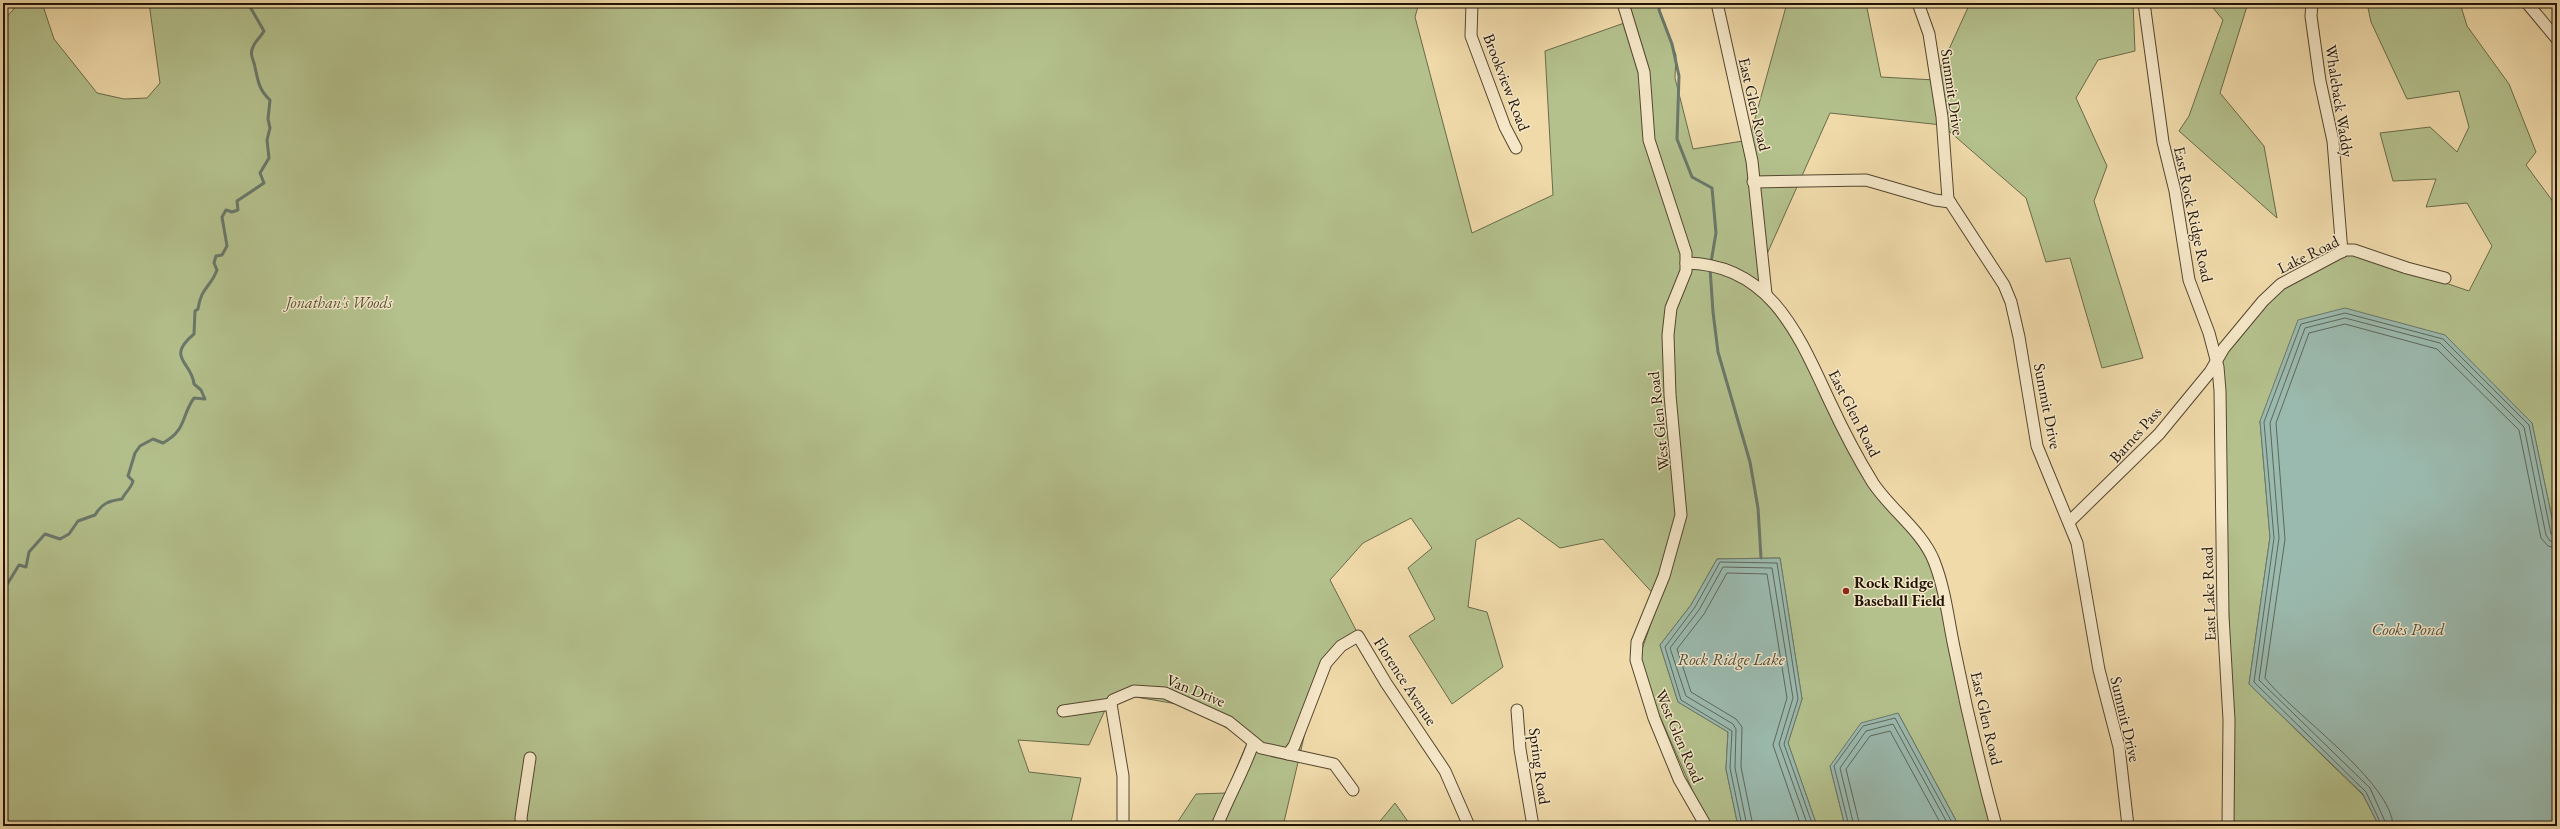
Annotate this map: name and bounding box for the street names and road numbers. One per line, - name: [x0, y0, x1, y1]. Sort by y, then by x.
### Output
- street label: Brookview Road: [1478, 30, 1535, 135]
- street label: Whaleback Waddy: [2320, 43, 2359, 160]
- street label: Summit Drive: [1936, 47, 1969, 137]
- street label: East Glen Road: [1734, 55, 1776, 154]
- street label: East Rock Ridge Road: [2169, 144, 2218, 285]
- street label: Lake Road: [2274, 230, 2343, 278]
- street label: Summit Drive: [2029, 361, 2066, 451]
- street label: East Glen Road: [1824, 366, 1886, 461]
- street label: West Glen Road: [1643, 369, 1674, 472]
- street label: Barnes Pass: [2105, 402, 2166, 467]
- street label: East Lake Road: [2196, 545, 2221, 642]
- street label: Florence Avenue: [1369, 633, 1442, 730]
- street label: Van Drive: [1163, 669, 1228, 712]
- street label: East Glen Road: [1966, 669, 2008, 768]
- street label: Summit Drive: [2105, 674, 2146, 764]
- street label: West Glen Road: [1650, 686, 1709, 787]
- street label: Spring Road: [1524, 726, 1555, 807]

